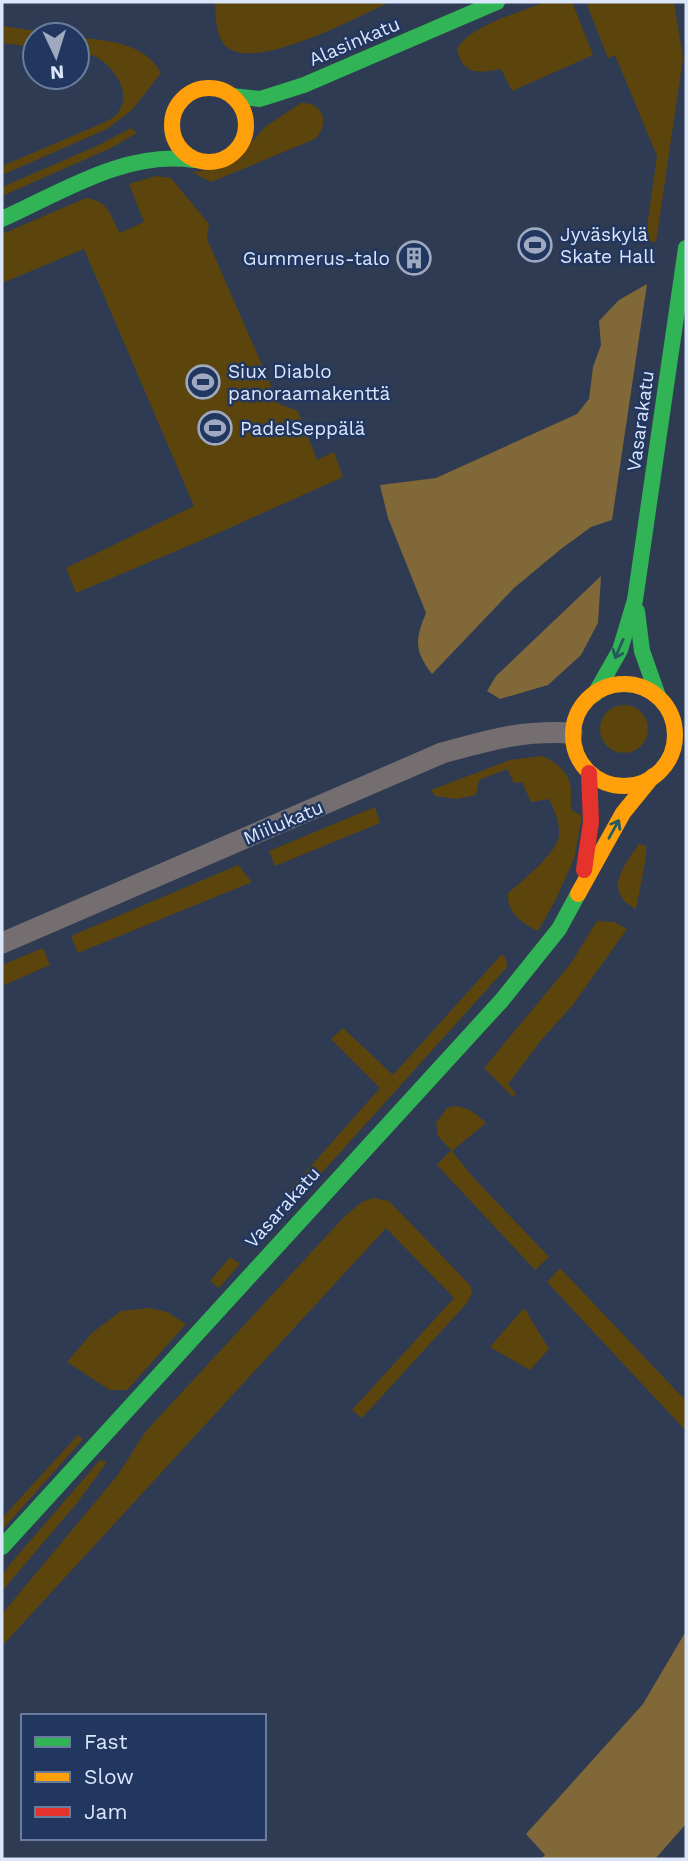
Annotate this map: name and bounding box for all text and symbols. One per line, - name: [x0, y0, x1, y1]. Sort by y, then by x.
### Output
- street label: Alasinkatu: [305, 12, 403, 71]
- north arrow: [21, 21, 91, 91]
- text: N: [49, 60, 65, 84]
- place label: Jyväskylä Skate Hall: [560, 223, 655, 268]
- sports icon: Jyväskylä Skate Hall: [516, 226, 554, 264]
- building icon: Gummerus-talo: [395, 239, 433, 277]
- place label: Gummerus-talo: [243, 247, 390, 270]
- place label: Siux Diablo panoraamakenttä: [228, 360, 390, 405]
- sports icon: Siux Diablo panoraamakenttä: [184, 363, 222, 401]
- street label: Vasarakatu: [622, 369, 659, 473]
- sports icon: PadelSeppälä: [196, 409, 234, 447]
- place label: PadelSeppälä: [240, 417, 366, 440]
- one-way arrow: [612, 638, 625, 659]
- street label: Miilukatu: [240, 795, 327, 850]
- one-way arrow: [607, 819, 621, 839]
- street label: Vasarakatu: [240, 1162, 325, 1253]
- legend: [21, 1714, 266, 1840]
- text: Fast: [84, 1729, 128, 1754]
- text: Slow: [84, 1764, 134, 1789]
- text: Jam: [84, 1799, 127, 1824]

